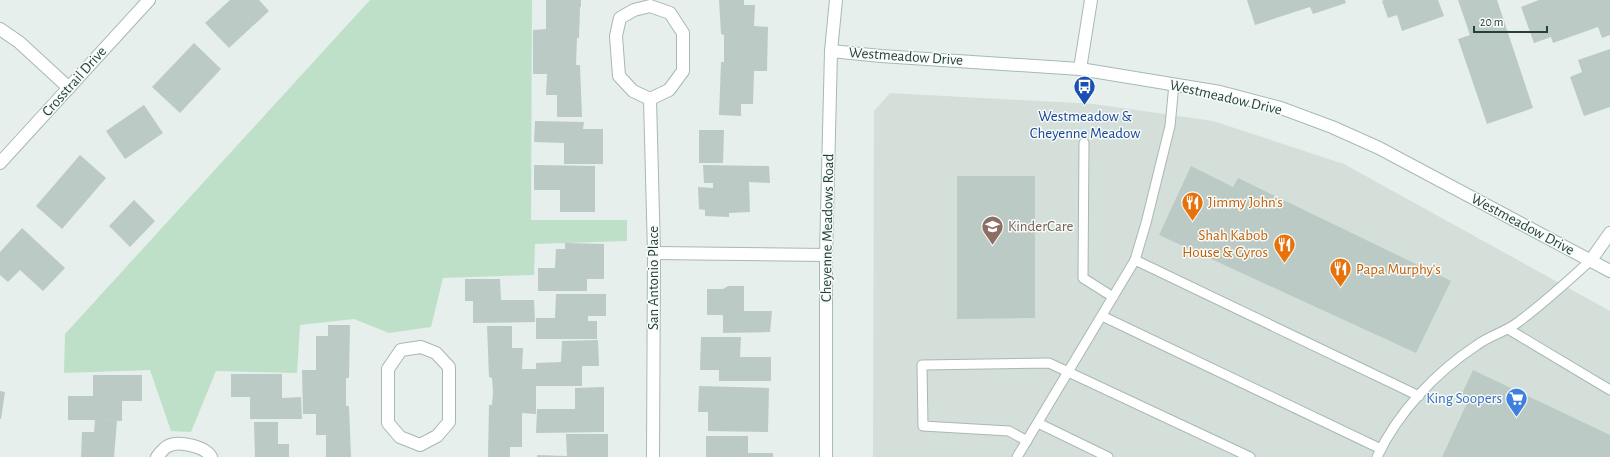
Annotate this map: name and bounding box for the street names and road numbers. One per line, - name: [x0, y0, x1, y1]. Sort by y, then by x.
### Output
- street label: Crosstrail Drive: [39, 43, 110, 119]
- street label: Westmeadow Drive: [848, 45, 964, 68]
- street label: Westmeadow Drive: [1168, 77, 1283, 118]
- street label: Cheyenne Meadows Road: [819, 153, 836, 302]
- street label: Westmeadow Drive: [1469, 191, 1577, 258]
- street label: San Antonio Place: [646, 226, 661, 330]

